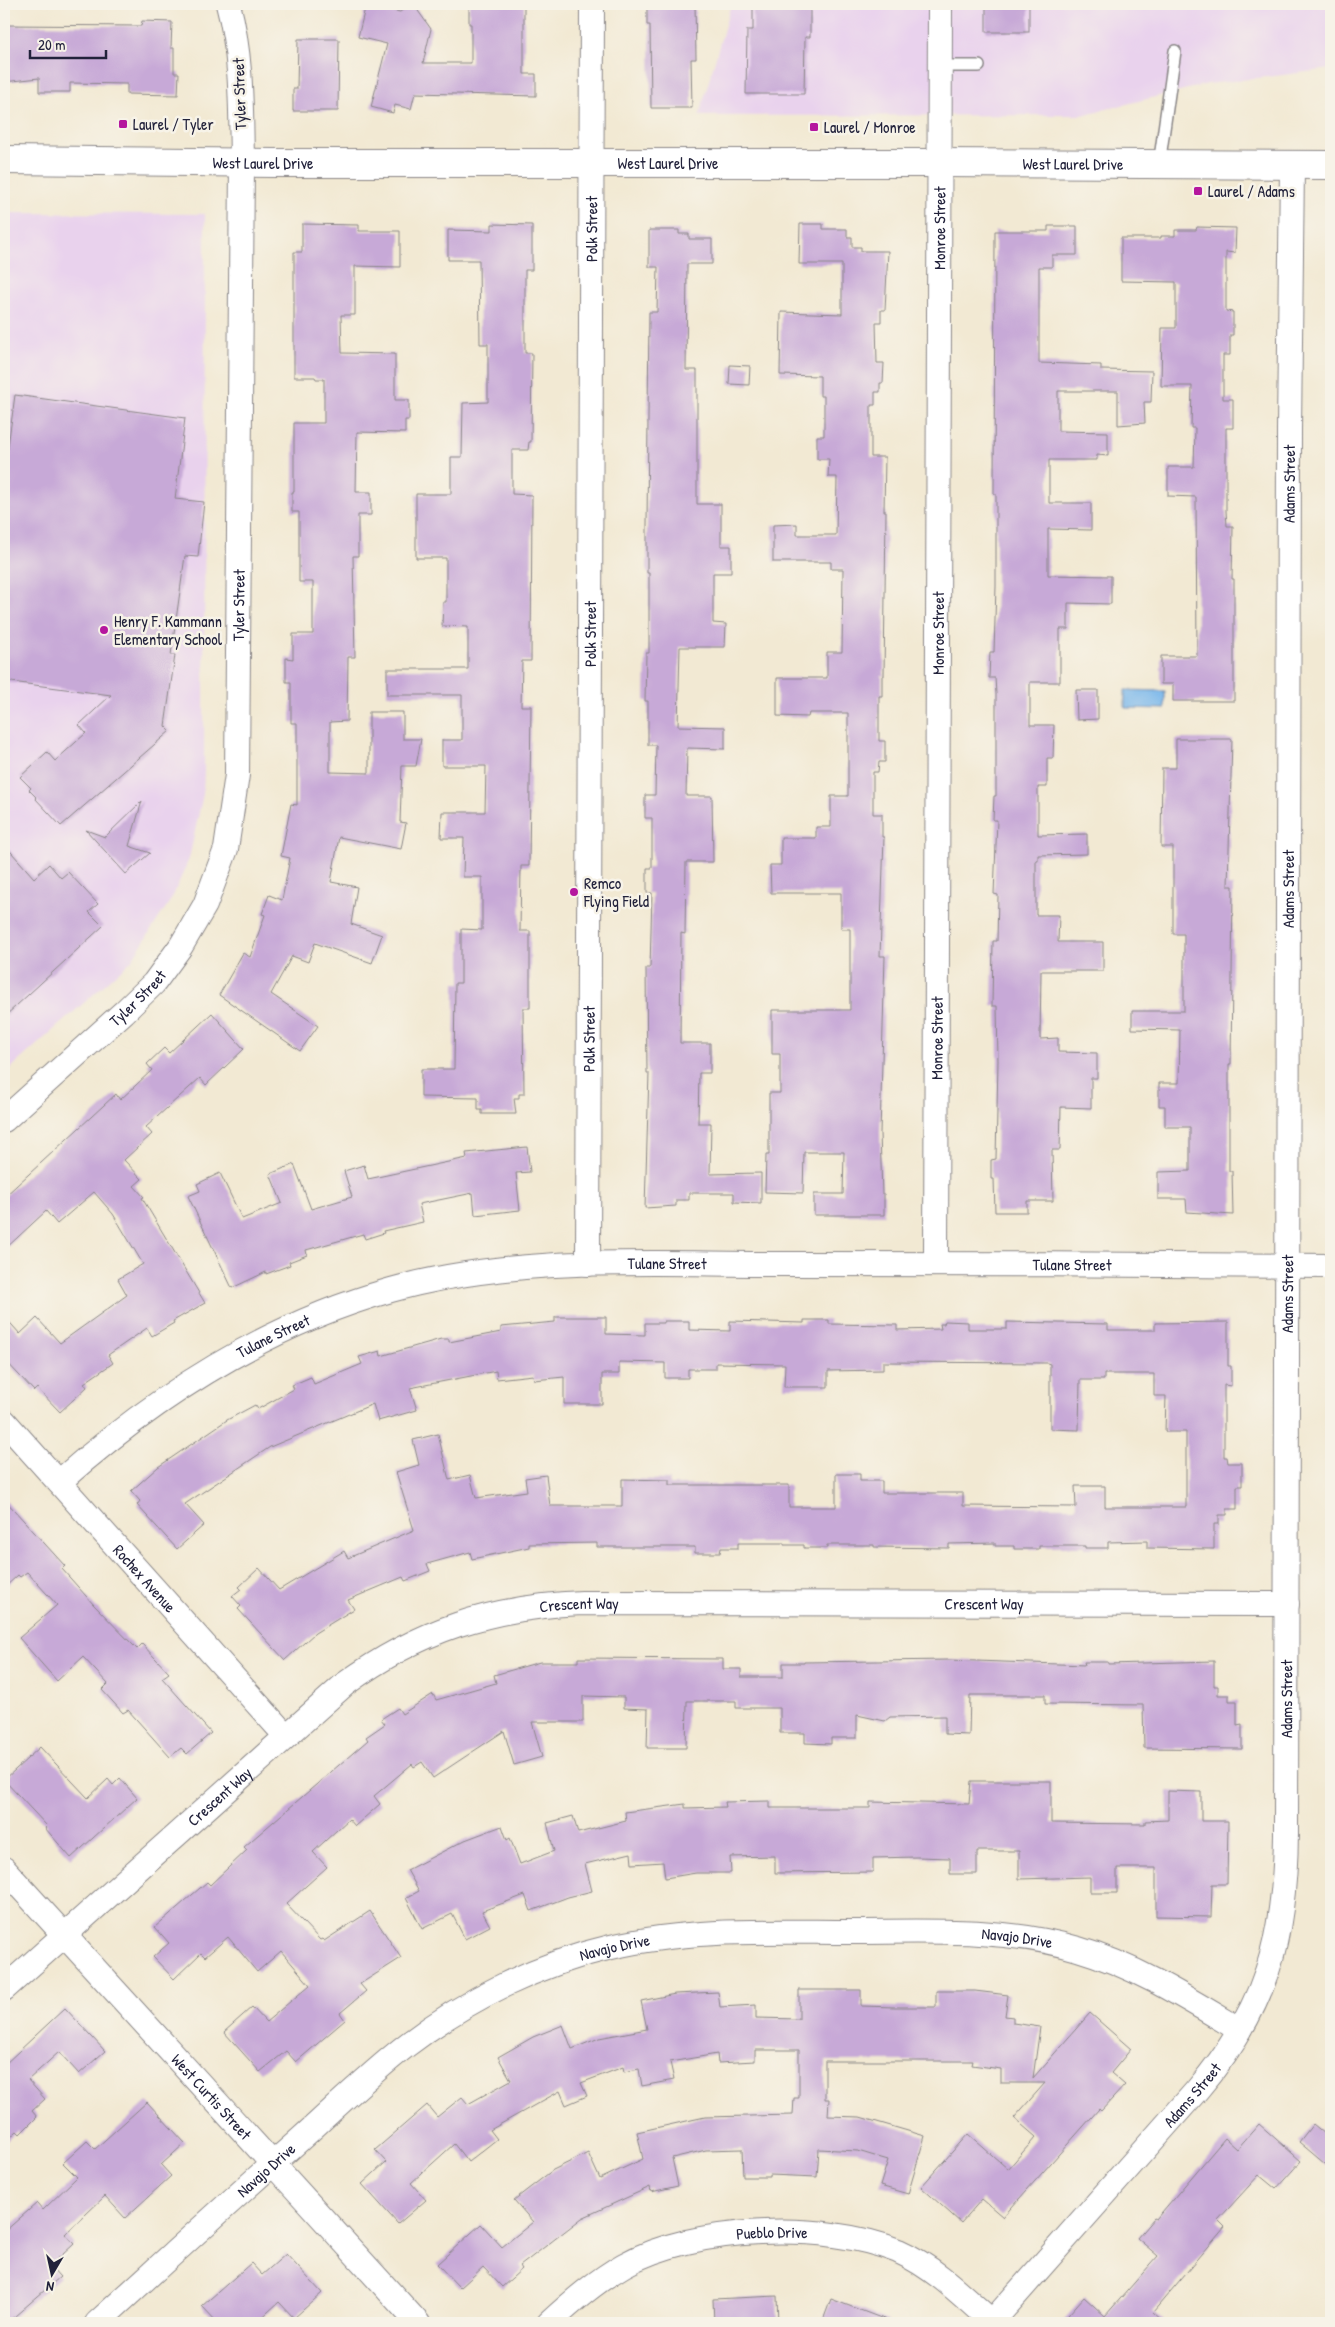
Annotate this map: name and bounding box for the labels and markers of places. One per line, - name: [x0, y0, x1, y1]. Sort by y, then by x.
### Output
- place label: Laurel / Tyler: [133, 113, 214, 135]
- place label: Laurel / Monroe: [824, 116, 916, 138]
- marker: Laurel / Tyler: [117, 118, 129, 130]
- marker: Laurel / Monroe: [808, 121, 820, 133]
- place label: Laurel / Adams: [1208, 180, 1295, 202]
- marker: Laurel / Adams: [1192, 185, 1204, 197]
- place label: Henry F. Kammann Elementary School: [114, 610, 223, 650]
- marker: Henry F. Kammann Elementary School: [98, 624, 110, 636]
- place label: Remco Flying Field: [583, 872, 649, 912]
- marker: Remco Flying Field: [568, 886, 580, 898]

